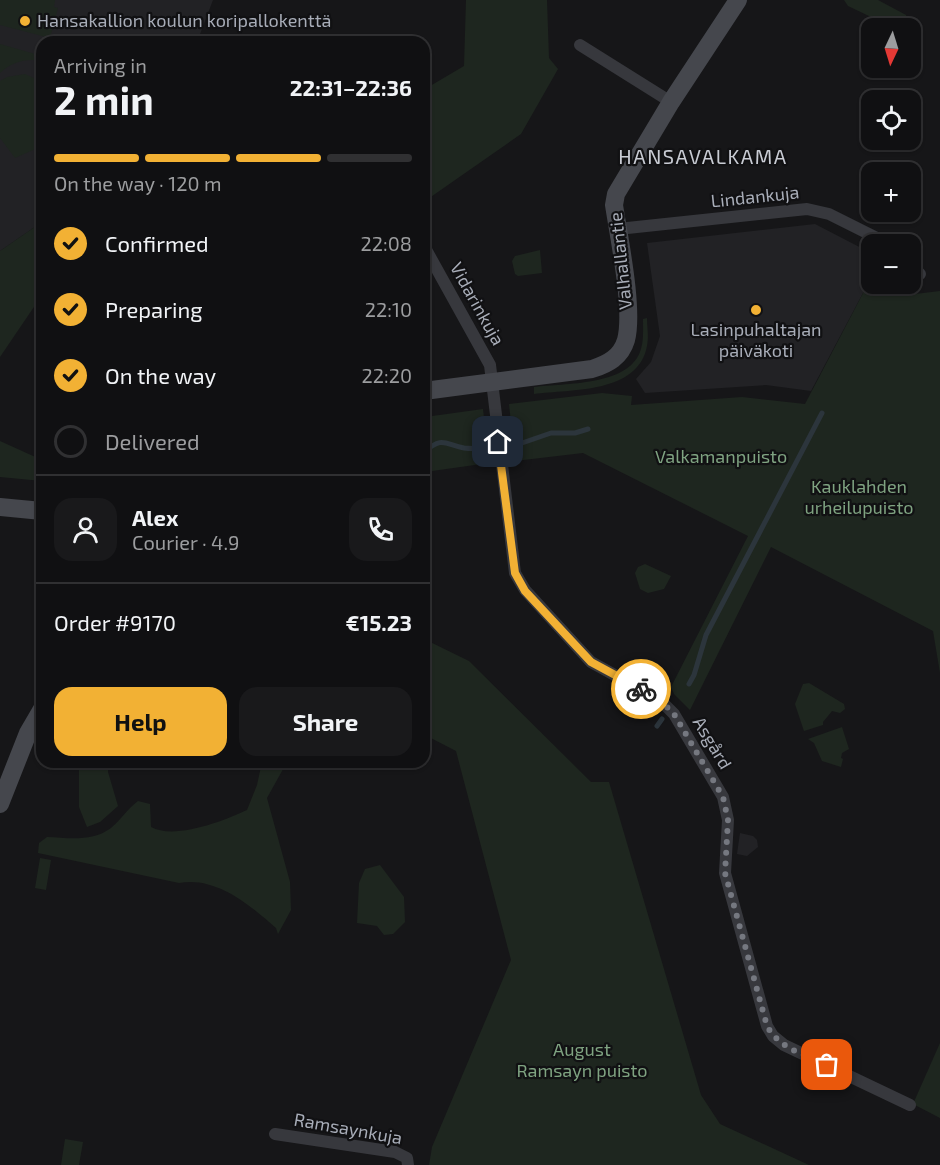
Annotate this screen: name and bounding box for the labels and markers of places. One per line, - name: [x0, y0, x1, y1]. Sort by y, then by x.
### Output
- place label: Hansakallion koulun koripallokenttä: [37, 9, 331, 31]
- marker: Hansakallion koulun koripallokenttä: [18, 14, 32, 28]
- marker: Lasinpuhaltajan päiväkoti: [749, 303, 763, 317]
- place label: Lasinpuhaltajan päiväkoti: [690, 318, 822, 361]
- pin: [472, 416, 523, 467]
- pin: [801, 1039, 852, 1090]

